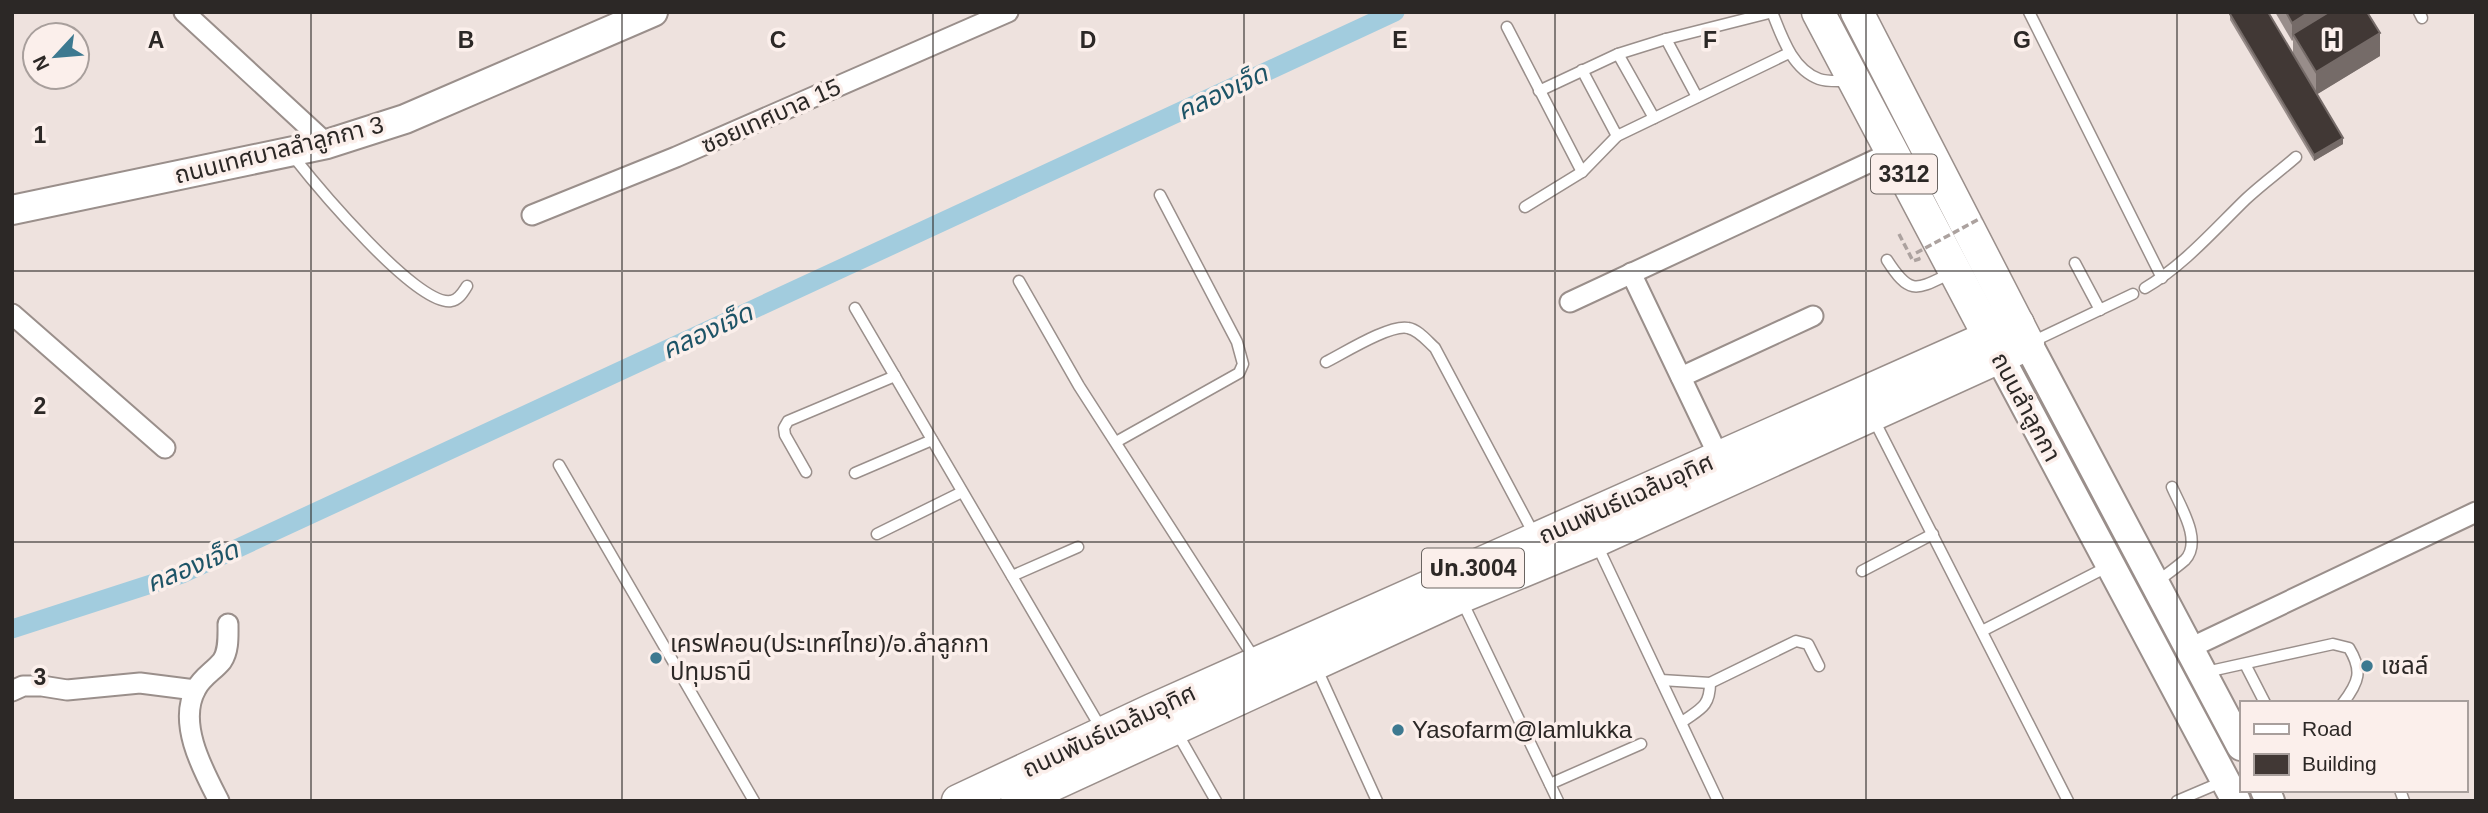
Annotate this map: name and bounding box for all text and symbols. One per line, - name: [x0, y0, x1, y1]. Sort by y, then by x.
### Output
- north arrow: [21, 21, 91, 91]
- text: A: [148, 27, 164, 53]
- text: B: [458, 27, 474, 53]
- text: C: [770, 27, 786, 53]
- text: D: [1080, 27, 1096, 53]
- text: E: [1392, 27, 1408, 53]
- text: F: [1703, 27, 1717, 53]
- text: G: [2013, 27, 2031, 53]
- text: H: [2324, 27, 2340, 53]
- text: N: [29, 52, 54, 74]
- water label: คลองเจ็ด: [1172, 58, 1273, 126]
- street label: ซอยเทศบาล 15: [697, 73, 845, 158]
- street label: ถนนเทศบาลลำลูกกา 3: [172, 110, 387, 190]
- text: 1: [34, 122, 47, 148]
- road number: 3312: [1871, 154, 1937, 194]
- water label: คลองเจ็ด: [657, 297, 758, 365]
- street label: ถนนลำลูกกา: [1985, 348, 2066, 467]
- text: 2: [34, 393, 46, 419]
- street label: ถนนพันธ์แฉล้มอุทิศ: [1534, 448, 1718, 551]
- water label: คลองเจ็ด: [142, 534, 243, 598]
- road number: ปท.3004: [1422, 548, 1524, 588]
- place label: เครฟคอน(ประเทศไทย)/อ.ลำลูกกา ปทุมธานี: [670, 630, 989, 687]
- marker: เครฟคอน(ประเทศไทย)/อ.ลำลูกกา ปทุมธานี: [648, 650, 664, 666]
- place label: เชลล์: [2381, 652, 2428, 679]
- marker: เชลล์: [2359, 658, 2375, 674]
- text: 3: [34, 664, 46, 690]
- street label: ถนนพันธ์แฉล้มอุทิศ: [1018, 679, 1201, 784]
- legend: [2240, 701, 2467, 792]
- place label: Yasofarm@lamlukka: [1412, 716, 1633, 743]
- text: Road: [2302, 717, 2352, 740]
- marker: Yasofarm@lamlukka: [1390, 722, 1406, 738]
- text: Building: [2302, 752, 2377, 775]

